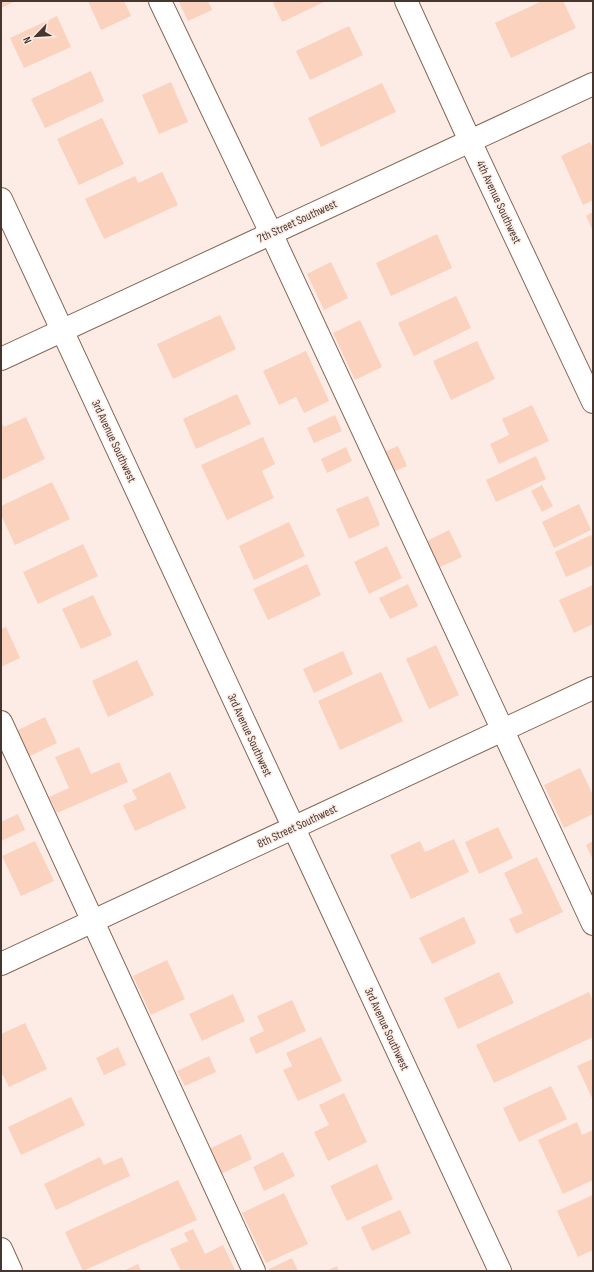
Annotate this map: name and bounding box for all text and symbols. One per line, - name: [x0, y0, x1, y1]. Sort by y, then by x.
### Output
- north arrow: [16, 16, 56, 56]
- text: N: [20, 34, 35, 45]
- street label: 4th Avenue Southwest: [473, 158, 525, 247]
- street label: 7th Street Southwest: [255, 196, 340, 246]
- street label: 3rd Avenue Southwest: [88, 397, 139, 485]
- street label: 3rd Avenue Southwest: [224, 691, 275, 779]
- street label: 8th Street Southwest: [255, 801, 340, 852]
- street label: 3rd Avenue Southwest: [361, 985, 412, 1073]

